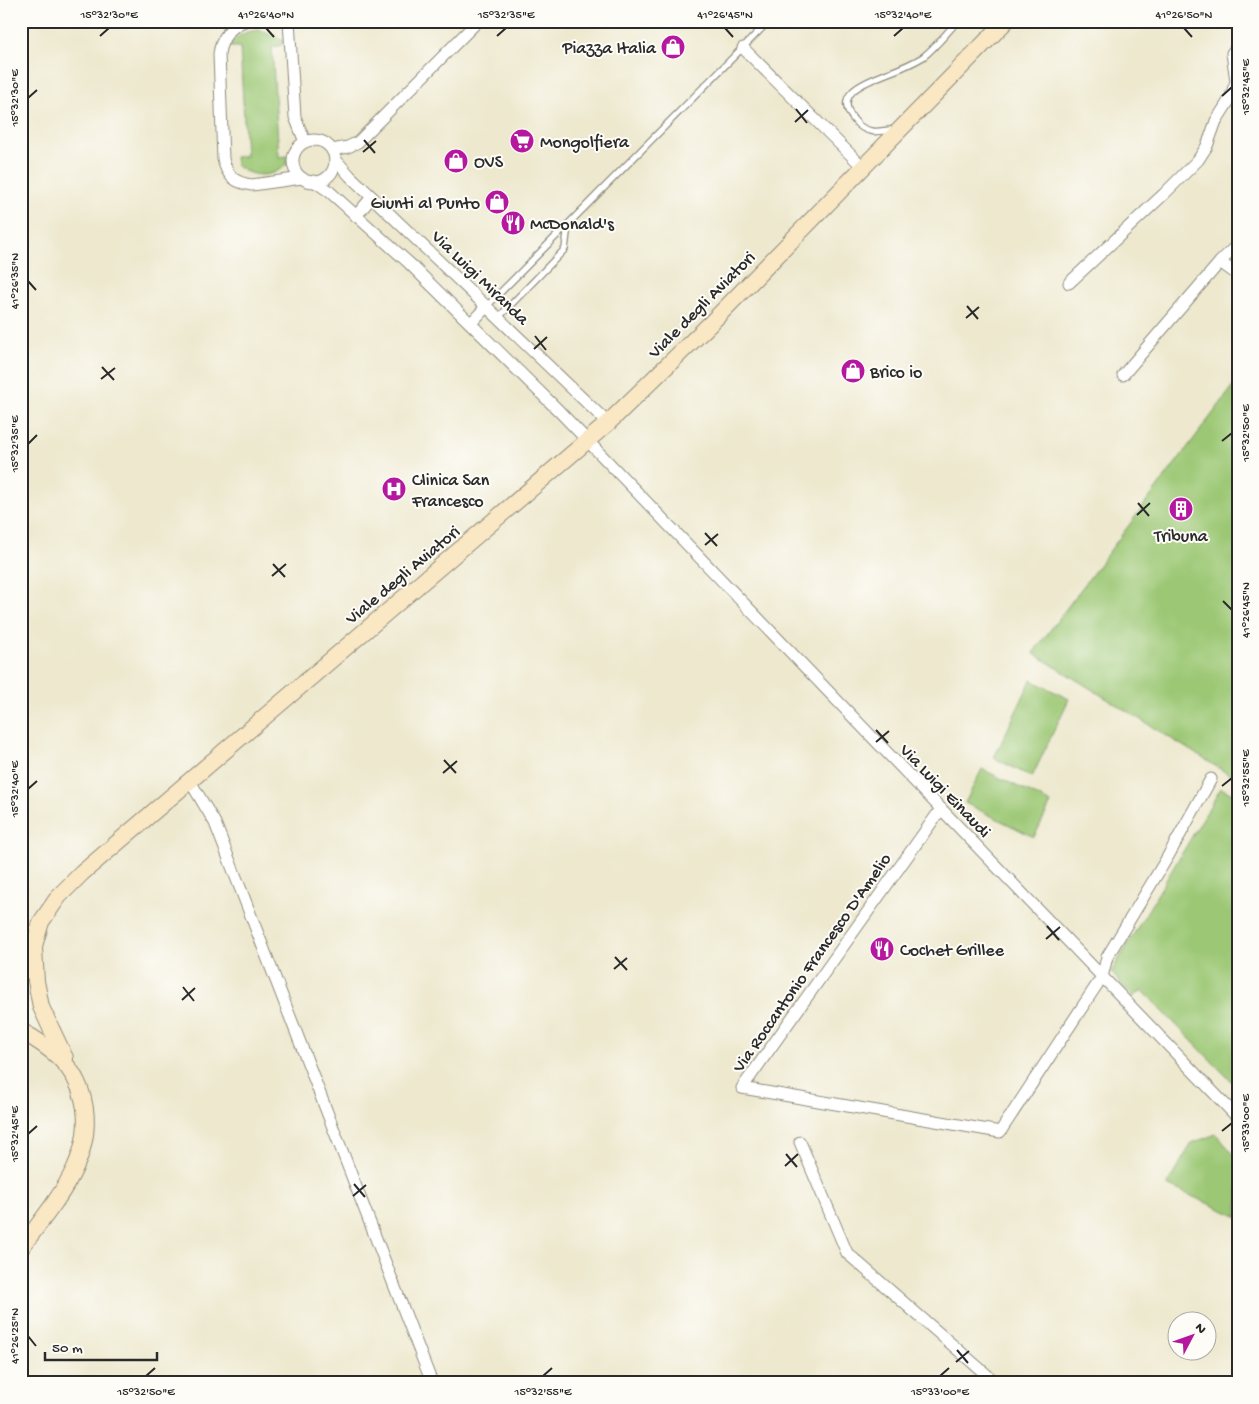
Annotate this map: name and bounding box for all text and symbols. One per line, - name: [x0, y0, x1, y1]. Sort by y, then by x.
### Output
- text: 15°32'30"E: [79, 9, 138, 23]
- text: 41°26'40"N: [238, 9, 294, 23]
- text: 15°32'35"E: [477, 9, 535, 23]
- text: 41°26'45"N: [697, 9, 753, 23]
- text: 15°32'40"E: [874, 9, 932, 23]
- text: 41°26'50"N: [1156, 9, 1213, 23]
- shop icon: Piazza Italia: [660, 34, 686, 60]
- place label: Piazza Italia: [562, 39, 657, 60]
- text: 15°32'45"E: [1240, 58, 1254, 116]
- text: 15°32'30"E: [9, 69, 23, 128]
- supermarket icon: Mongolfiera: [509, 128, 535, 154]
- place label: Mongolfiera: [540, 133, 630, 154]
- shop icon: OVS: [443, 148, 469, 174]
- place label: OVS: [474, 153, 504, 174]
- shop icon: Giunti al Punto: [484, 189, 510, 215]
- place label: Giunti al Punto: [370, 194, 480, 215]
- restaurant icon: McDonald's: [500, 210, 526, 236]
- place label: McDonald's: [530, 215, 615, 236]
- street label: Via Luigi Miranda: [425, 226, 533, 331]
- street label: Viale degli Aviatori: [644, 248, 761, 364]
- text: 41°26'35"N: [9, 253, 23, 309]
- shop icon: Brico io: [840, 358, 866, 384]
- place label: Brico io: [869, 363, 922, 384]
- text: 15°32'50"E: [1240, 404, 1254, 463]
- text: 15°32'35"E: [9, 415, 23, 473]
- place label: Clinica San Francesco: [411, 471, 490, 513]
- hospital icon: Clinica San Francesco: [381, 476, 407, 502]
- building icon: Tribuna: [1168, 496, 1194, 522]
- street label: Viale degli Aviatori: [341, 522, 465, 631]
- place label: Tribuna: [1153, 527, 1209, 548]
- text: 41°26'45"N: [1240, 582, 1254, 638]
- street label: Via Luigi Einaudi: [894, 740, 994, 843]
- text: 15°32'55"E: [1240, 749, 1254, 807]
- text: 15°32'40"E: [9, 760, 23, 818]
- street label: Via Roccantonio Francesco D'Amelio: [729, 850, 897, 1078]
- restaurant icon: Cochet Grillee: [869, 936, 895, 962]
- place label: Cochet Grillee: [900, 941, 1005, 962]
- text: 15°33'00"E: [1240, 1093, 1254, 1153]
- text: 15°32'45"E: [9, 1105, 23, 1163]
- text: 41°26'25"N: [9, 1308, 23, 1364]
- north arrow: [1166, 1312, 1216, 1362]
- text: N: [1191, 1320, 1209, 1338]
- scale bar: [45, 1329, 158, 1361]
- text: 50 m: [52, 1340, 83, 1358]
- text: 15°32'50"E: [116, 1386, 175, 1400]
- text: 15°32'55"E: [514, 1386, 572, 1400]
- text: 15°33'00"E: [910, 1386, 970, 1400]

